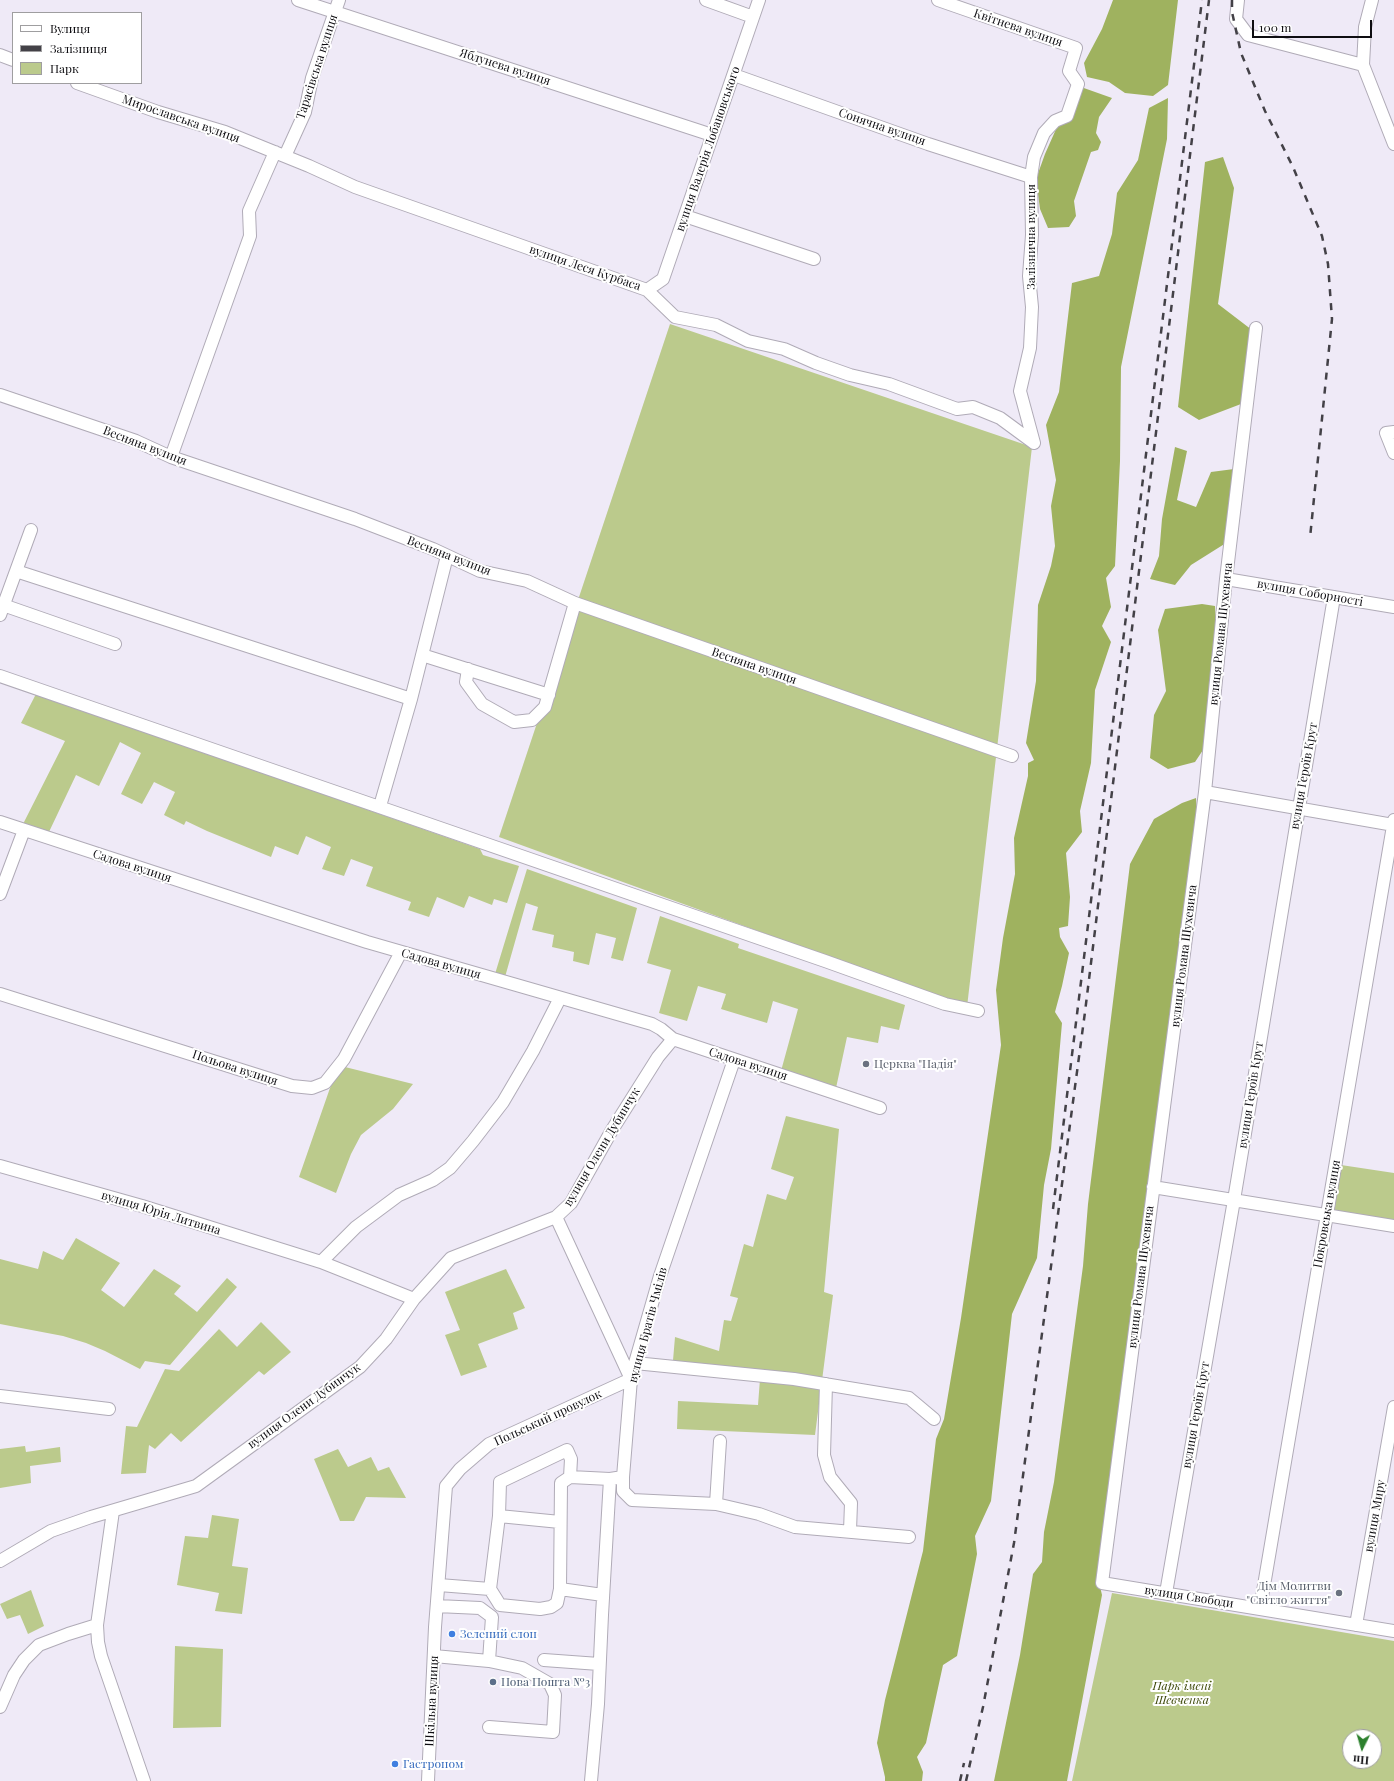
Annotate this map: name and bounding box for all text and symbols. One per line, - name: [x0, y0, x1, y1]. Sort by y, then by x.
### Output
- street label: Квітнева вулиця: [972, 6, 1064, 50]
- legend: [12, 12, 142, 84]
- scale bar: [1254, 12, 1374, 38]
- street label: Тарасівська вулиця: [293, 13, 341, 121]
- text: 100 m: [1259, 19, 1291, 35]
- text: Вулиця: [50, 20, 90, 36]
- text: Залізниця: [50, 40, 107, 56]
- street label: Яблунева вулиця: [458, 46, 552, 88]
- text: Парк: [50, 60, 79, 76]
- street label: вулиця Валерія Лобановського: [673, 65, 743, 233]
- street label: Мирославська вулиця: [120, 92, 242, 146]
- street label: Сонячна вулиця: [837, 105, 927, 149]
- street label: Залізнична вулиця: [1024, 184, 1038, 290]
- street label: вулиця Леся Курбаса: [527, 242, 643, 294]
- street label: Весняна вулиця: [101, 423, 189, 469]
- street label: Весняна вулиця: [405, 533, 493, 579]
- street label: вулиця Романа Шухевича: [1206, 562, 1236, 706]
- street label: вулиця Соборності: [1256, 577, 1364, 609]
- street label: Весняна вулиця: [710, 645, 798, 687]
- street label: вулиця Героїв Крут: [1288, 721, 1320, 831]
- street label: Садова вулиця: [91, 846, 173, 886]
- street label: вулиця Романа Шухевича: [1168, 884, 1200, 1028]
- street label: Садова вулиця: [400, 946, 482, 982]
- street label: вулиця Героїв Крут: [1235, 1040, 1267, 1150]
- street label: Садова вулиця: [707, 1044, 789, 1084]
- street label: Польова вулиця: [190, 1047, 280, 1089]
- place label: Церква "Надія": [874, 1057, 957, 1071]
- marker: Церква "Надія": [861, 1059, 871, 1069]
- street label: вулиця Олени Дубинчук: [561, 1085, 643, 1209]
- street label: Покровська вулиця: [1310, 1159, 1344, 1269]
- street label: вулиця Юрія Литвина: [100, 1188, 222, 1238]
- street label: вулиця Романа Шухевича: [1125, 1205, 1157, 1349]
- street label: вулиця Братів Чмілів: [626, 1266, 670, 1384]
- street label: вулиця Олени Дубинчук: [245, 1360, 363, 1452]
- street label: вулиця Героїв Крут: [1180, 1360, 1212, 1470]
- street label: Польський провулок: [492, 1387, 604, 1449]
- street label: вулиця Миру: [1362, 1479, 1388, 1553]
- place label: Дім Молитви "Світло життя": [1246, 1579, 1331, 1607]
- street label: вулиця Свободи: [1143, 1583, 1235, 1611]
- marker: Дім Молитви "Світло життя": [1334, 1588, 1344, 1598]
- place label: Зелений слон: [460, 1627, 537, 1641]
- marker: Зелений слон: [447, 1629, 457, 1639]
- street label: Шкільна вулиця: [422, 1655, 442, 1747]
- place label: Нова Пошта №3: [501, 1675, 590, 1689]
- marker: Нова Пошта №3: [488, 1677, 498, 1687]
- park label: Парк імені Шевченка: [1153, 1679, 1211, 1707]
- north arrow: [1342, 1729, 1382, 1769]
- text: Пн: [1352, 1752, 1370, 1769]
- place label: Гастроном: [403, 1757, 463, 1771]
- marker: Гастроном: [390, 1759, 400, 1769]

